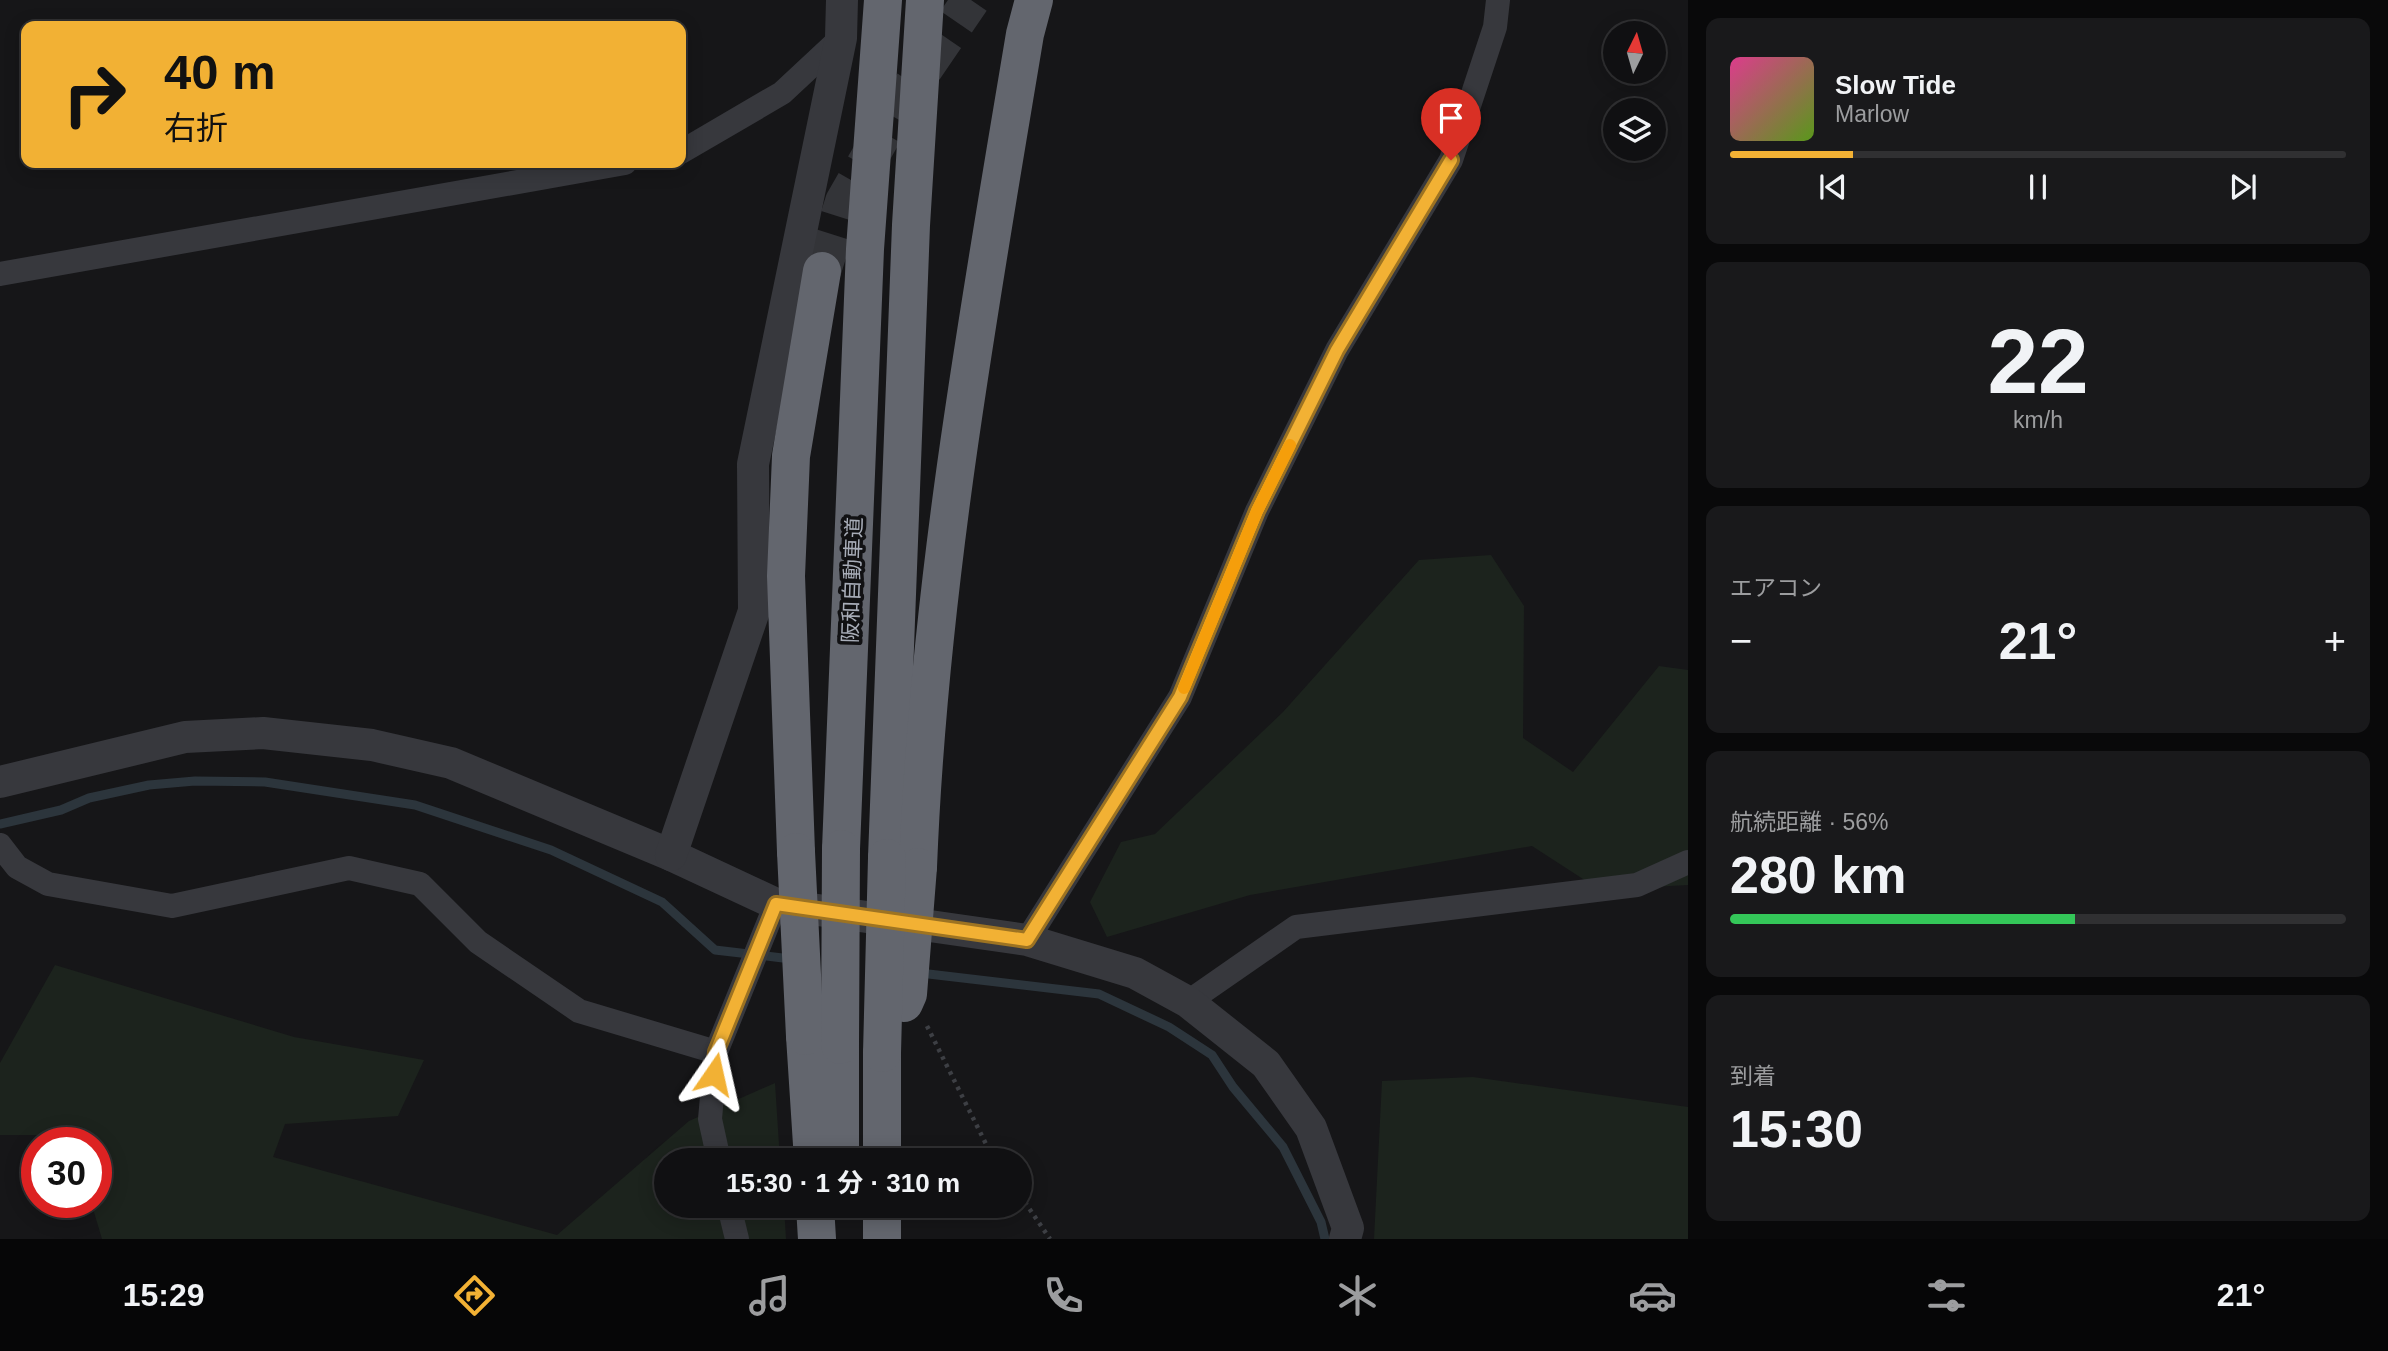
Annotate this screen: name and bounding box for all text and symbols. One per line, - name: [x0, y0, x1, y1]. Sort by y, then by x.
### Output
- north arrow: [1603, 21, 1666, 84]
- map controls: [1603, 21, 1666, 161]
- text: 40 m: [164, 45, 276, 99]
- icon: right: [49, 49, 140, 140]
- text: Slow Tide: [1835, 70, 1956, 100]
- pin: [1421, 88, 1481, 160]
- button: layers: [1603, 98, 1666, 161]
- icon: arrive: [1432, 99, 1470, 137]
- text: Marlow: [1835, 101, 1909, 127]
- text: 右折: [164, 110, 228, 146]
- icon: previous: [1814, 168, 1852, 206]
- icon: pause: [2019, 168, 2057, 206]
- icon: next: [2224, 168, 2262, 206]
- text: 22: [1987, 311, 2089, 412]
- text: km/h: [2013, 407, 2063, 433]
- street label: 阪和自動車道: [838, 517, 866, 643]
- text: エアコン: [1730, 575, 1822, 601]
- text: 21°: [1999, 612, 2077, 670]
- text: −: [1730, 620, 1752, 662]
- text: +: [2324, 620, 2346, 662]
- text: 航続距離 · 56%: [1730, 809, 1888, 835]
- text: 280 km: [1730, 846, 1906, 904]
- position arrow: [677, 1037, 751, 1111]
- text: 到着: [1730, 1063, 1776, 1089]
- text: 15:30: [1730, 1100, 1863, 1158]
- speed limit sign: 30: [21, 1127, 112, 1218]
- text: 15:30 · 1 分 · 310 m: [726, 1168, 960, 1198]
- icon: directions: [450, 1271, 499, 1320]
- icon: music: [745, 1271, 794, 1320]
- icon: phone: [1039, 1271, 1088, 1320]
- icon: climate: [1333, 1271, 1382, 1320]
- icon: car: [1628, 1271, 1677, 1320]
- icon: filters: [1922, 1271, 1971, 1320]
- text: 15:29: [123, 1277, 205, 1313]
- text: 21°: [2217, 1277, 2265, 1313]

